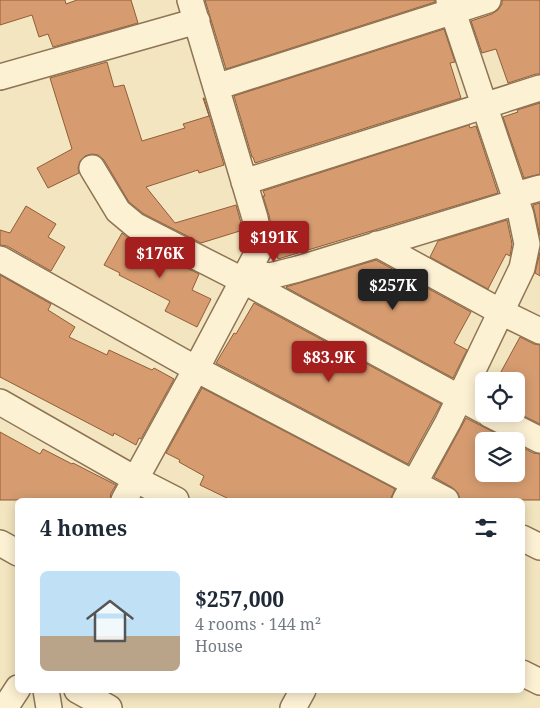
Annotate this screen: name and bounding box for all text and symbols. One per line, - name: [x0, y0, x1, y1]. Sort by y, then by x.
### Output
- pin: $191K: [239, 220, 309, 263]
- text: $191K: [250, 226, 298, 248]
- pin: $176K: [125, 236, 195, 279]
- text: $176K: [136, 242, 184, 264]
- pin: $257K: [358, 268, 428, 311]
- text: $257K: [369, 274, 417, 296]
- pin: $83.9K: [288, 340, 370, 383]
- text: $83.9K: [303, 346, 355, 368]
- map controls: [475, 372, 525, 482]
- button: locate: [475, 372, 525, 422]
- button: layers: [475, 432, 525, 482]
- text: 4 homes: [40, 514, 127, 542]
- icon: filters: [472, 514, 500, 542]
- text: $257,000: [195, 585, 284, 613]
- icon: home: [80, 591, 140, 651]
- text: 4 rooms · 144 m²: [195, 613, 321, 635]
- text: House: [195, 635, 243, 657]

